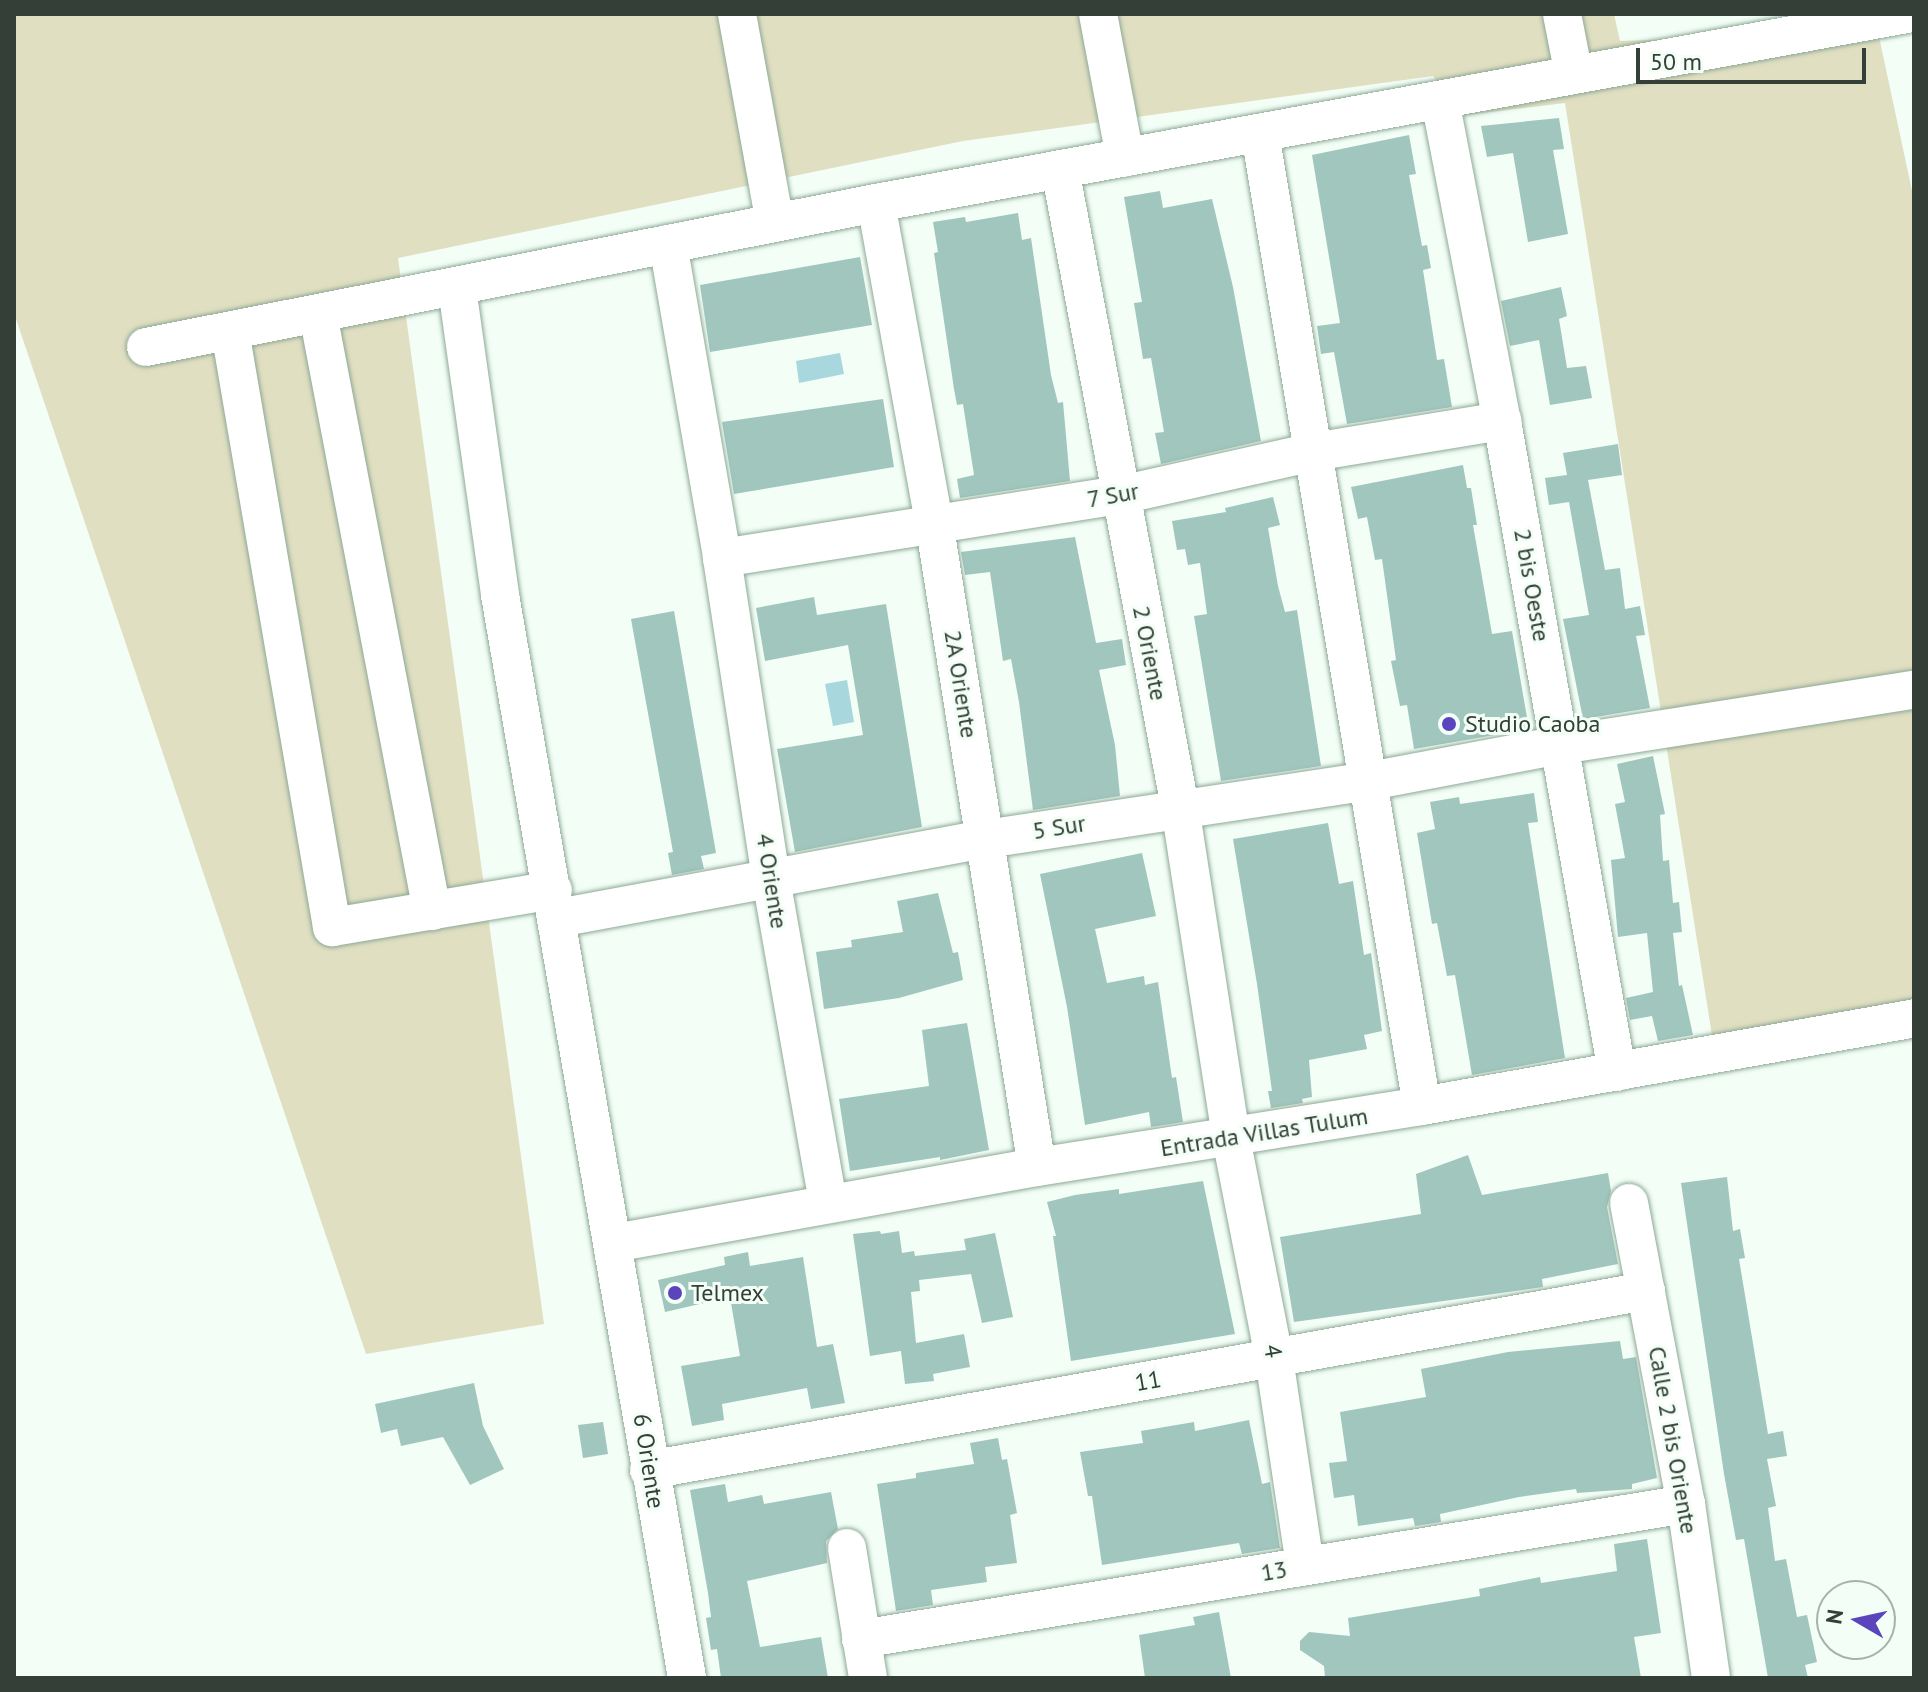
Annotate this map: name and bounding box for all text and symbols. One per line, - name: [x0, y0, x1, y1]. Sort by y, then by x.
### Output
- scale bar: [1640, 32, 1870, 82]
- text: 50 m: [1650, 46, 1702, 77]
- street label: 7 Sur: [1084, 476, 1142, 514]
- street label: 2 bis Oeste: [1508, 526, 1556, 644]
- street label: 2 Oriente: [1127, 603, 1173, 703]
- street label: 2A Oriente: [938, 627, 984, 741]
- place label: Studio Caoba: [1465, 710, 1600, 738]
- marker: Studio Caoba: [1440, 715, 1458, 733]
- street label: 5 Sur: [1030, 809, 1088, 845]
- street label: 4 Oriente: [750, 831, 794, 931]
- street label: Entrada Villas Tulum: [1158, 1101, 1370, 1163]
- place label: Telmex: [691, 1279, 764, 1307]
- marker: Telmex: [666, 1284, 684, 1302]
- street label: 4: [1258, 1342, 1288, 1360]
- street label: Calle 2 bis Oriente: [1642, 1344, 1704, 1536]
- street label: 11: [1133, 1365, 1163, 1397]
- street label: 6 Oriente: [627, 1411, 671, 1511]
- street label: 13: [1259, 1555, 1289, 1587]
- north arrow: [1816, 1580, 1896, 1660]
- text: N: [1819, 1607, 1849, 1626]

